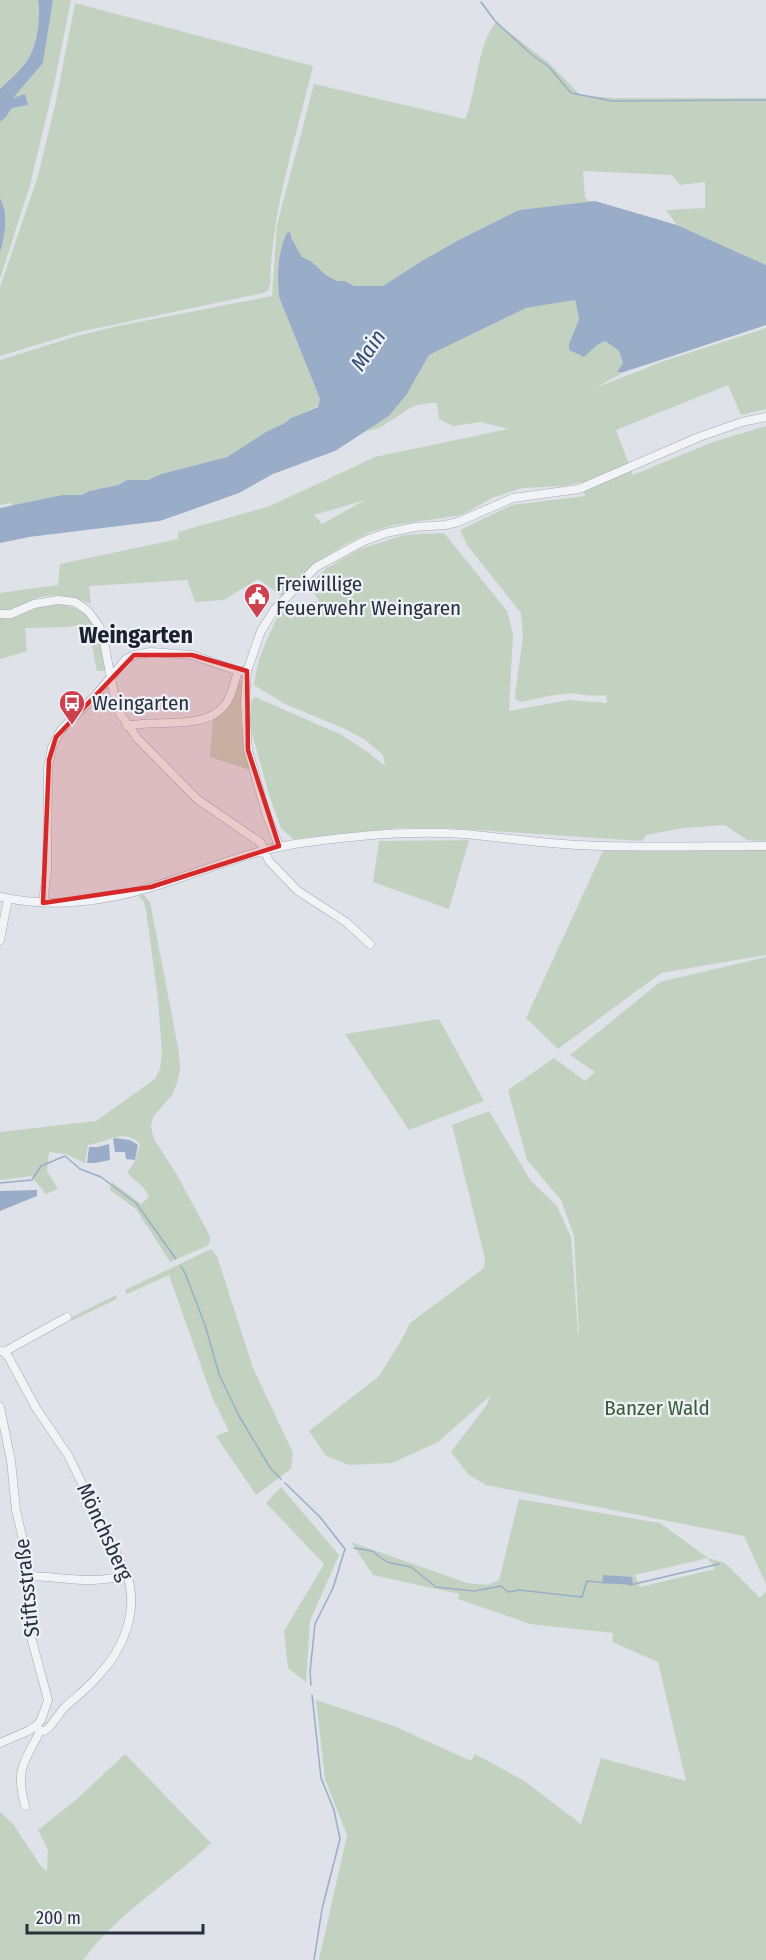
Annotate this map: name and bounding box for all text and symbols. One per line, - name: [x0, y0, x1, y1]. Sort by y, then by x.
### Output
- water label: Main: [345, 324, 391, 376]
- place label: Freiwillige Feuerwehr Weingaren: [276, 571, 461, 621]
- public building icon: Freiwillige Feuerwehr Weingaren: [242, 581, 272, 619]
- district label: Weingarten: [79, 621, 193, 649]
- bus stop icon: Weingarten: [57, 688, 87, 726]
- place label: Weingarten: [92, 690, 189, 716]
- park label: Banzer Wald: [604, 1395, 710, 1421]
- street label: Mönchsberg: [71, 1479, 139, 1585]
- street label: Stiftsstraße: [9, 1537, 45, 1639]
- scale bar: [27, 1897, 202, 1935]
- text: 200 m: [36, 1907, 81, 1929]

